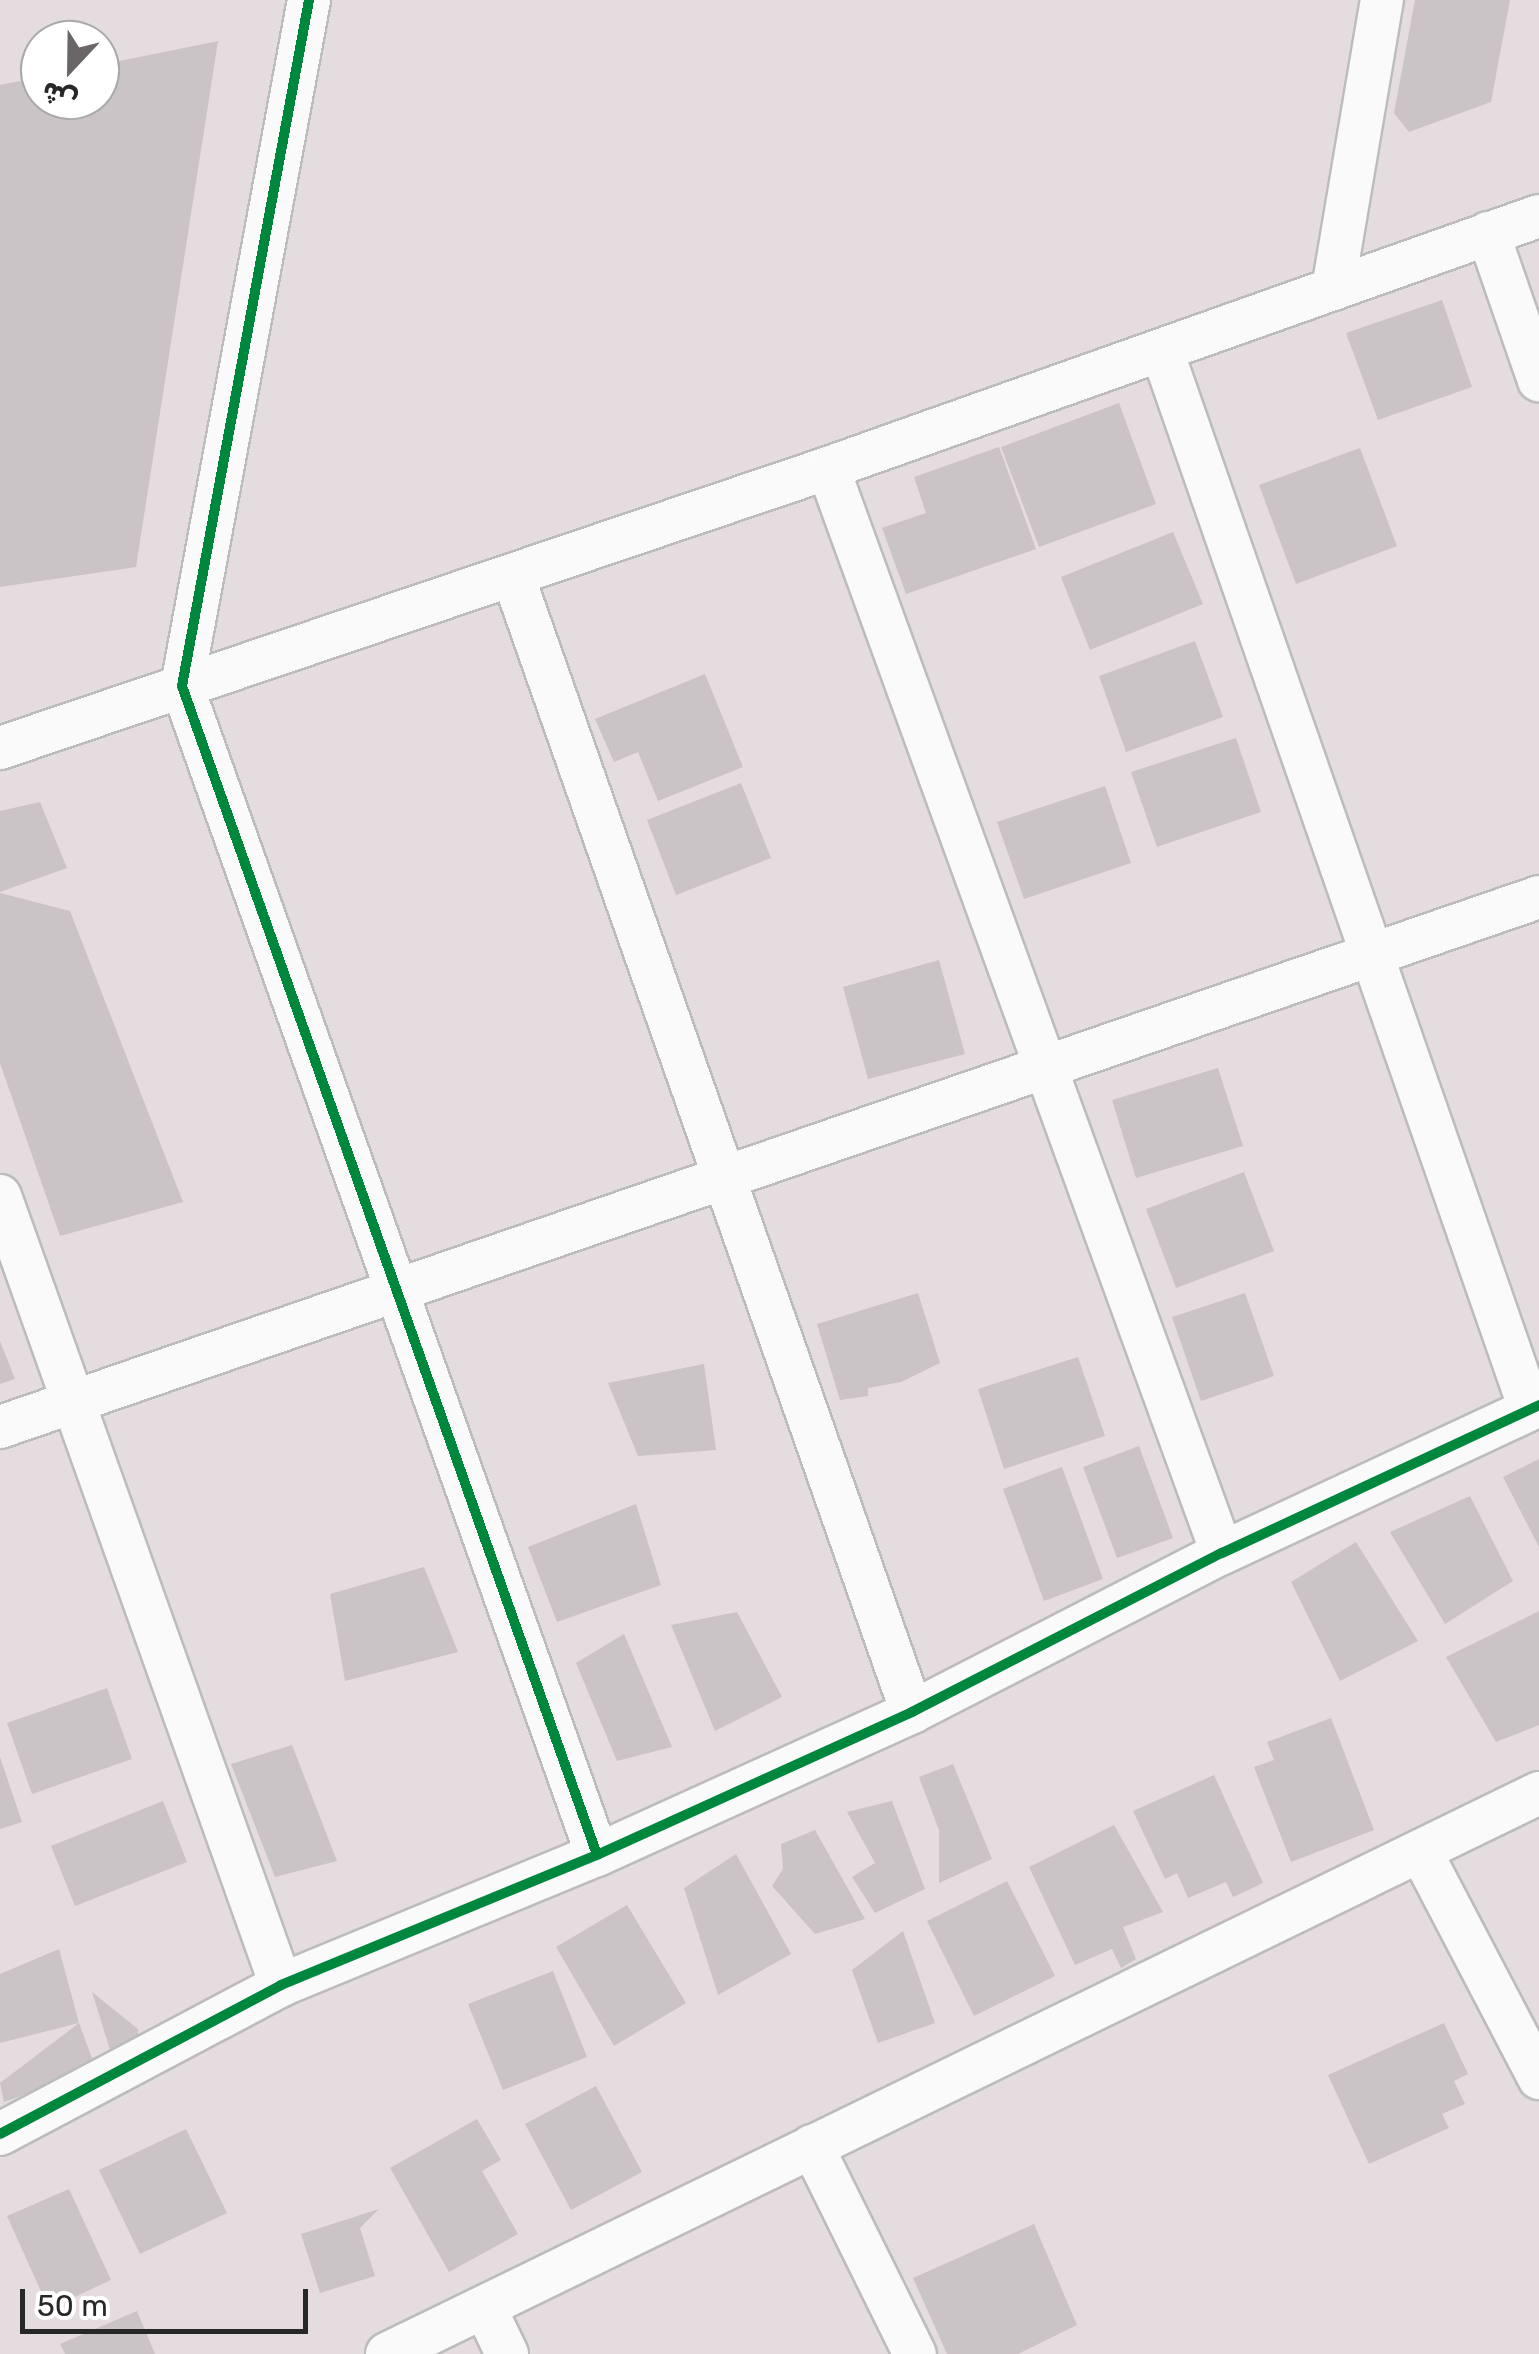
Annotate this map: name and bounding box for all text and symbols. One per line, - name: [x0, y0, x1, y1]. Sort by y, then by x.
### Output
- north arrow: [20, 20, 120, 120]
- text: ش: [37, 74, 82, 118]
- scale bar: [25, 2269, 312, 2331]
- text: 50 m: [37, 2288, 108, 2324]

